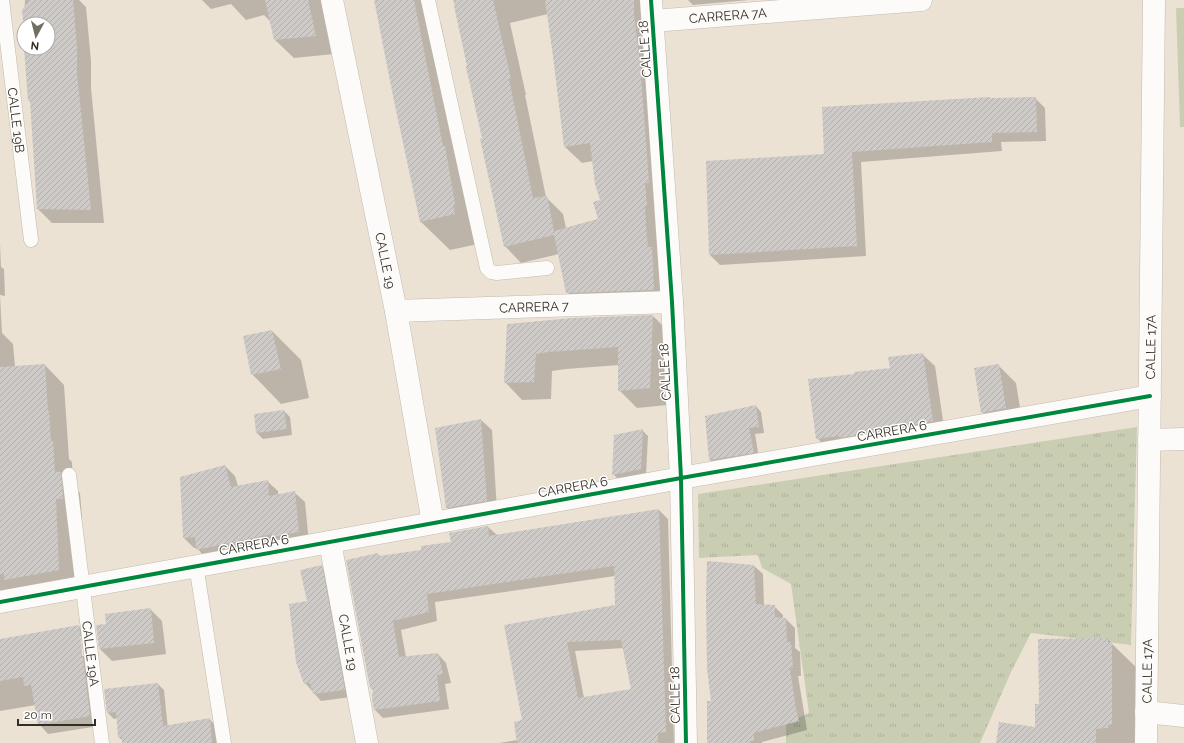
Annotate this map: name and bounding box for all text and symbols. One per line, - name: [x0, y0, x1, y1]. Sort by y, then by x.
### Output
- street label: CARRERA 7A: [688, 5, 767, 26]
- north arrow: [16, 16, 56, 56]
- street label: CALLE 18: [636, 20, 654, 78]
- text: N: [30, 38, 40, 52]
- street label: CALLE 19B: [5, 87, 28, 154]
- street label: CALLE 19: [373, 231, 399, 290]
- street label: CARRERA 7: [499, 298, 569, 315]
- street label: CALLE 17A: [1142, 314, 1158, 379]
- street label: CALLE 18: [656, 343, 674, 401]
- street label: CARRERA 6: [856, 417, 928, 445]
- street label: CARRERA 6: [537, 473, 609, 501]
- street label: CARRERA 6: [218, 531, 290, 559]
- street label: CALLE 19: [336, 613, 361, 672]
- street label: CALLE 19A: [80, 620, 103, 688]
- street label: CALLE 17A: [1139, 638, 1155, 703]
- street label: CALLE 18: [667, 666, 683, 724]
- scale bar: [18, 701, 95, 727]
- text: 20 m: [24, 708, 52, 722]

